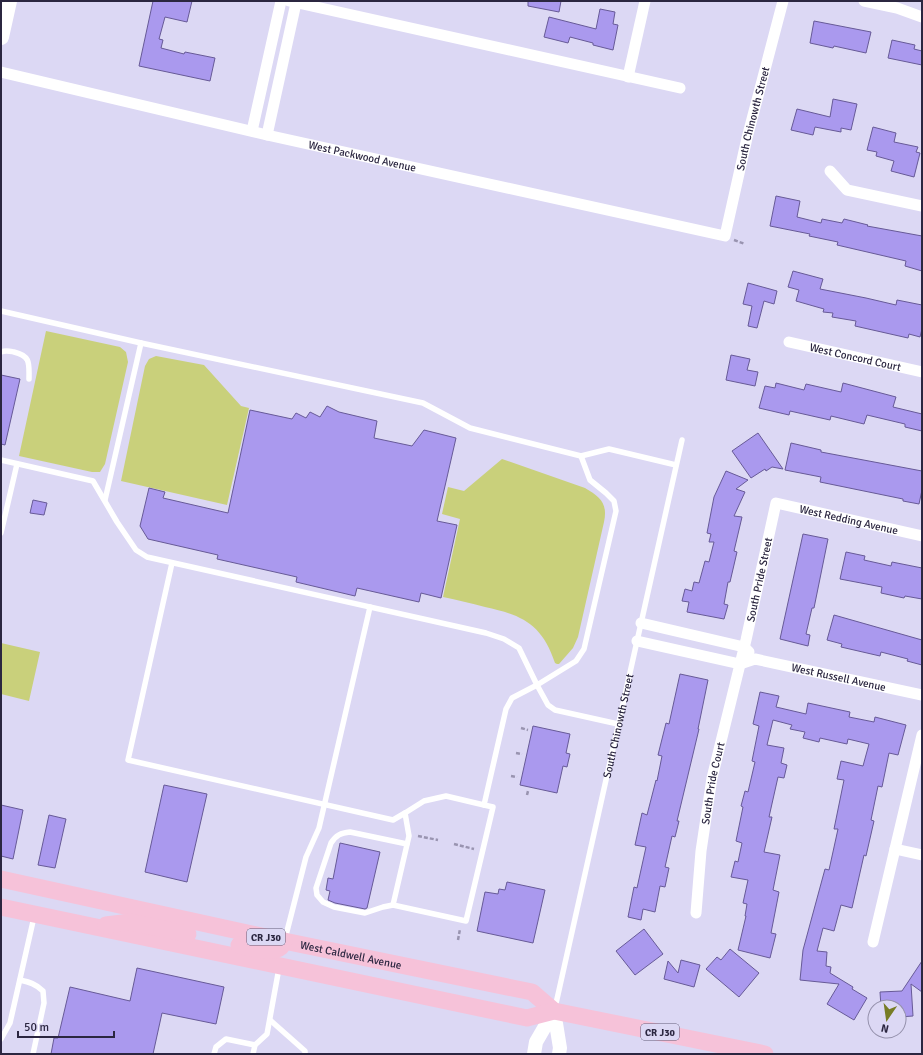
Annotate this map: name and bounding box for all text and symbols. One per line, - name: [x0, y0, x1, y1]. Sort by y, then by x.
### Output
- street label: South Chinowth Street: [734, 65, 772, 172]
- street label: West Packwood Avenue: [307, 138, 417, 175]
- street label: West Concord Court: [808, 341, 902, 374]
- street label: West Redding Avenue: [798, 502, 899, 537]
- street label: South Pride Street: [744, 536, 775, 623]
- street label: West Russell Avenue: [790, 661, 887, 694]
- street label: South Chinowth Street: [601, 673, 637, 779]
- street label: South Pride Court: [699, 741, 728, 825]
- road number: CR J30: [247, 929, 285, 945]
- street label: West Caldwell Avenue: [299, 938, 403, 972]
- north arrow: [867, 999, 907, 1039]
- scale bar: [18, 1013, 114, 1039]
- text: 50 m: [24, 1020, 49, 1035]
- text: N: [880, 1021, 890, 1035]
- road number: CR J30: [641, 1024, 679, 1040]

